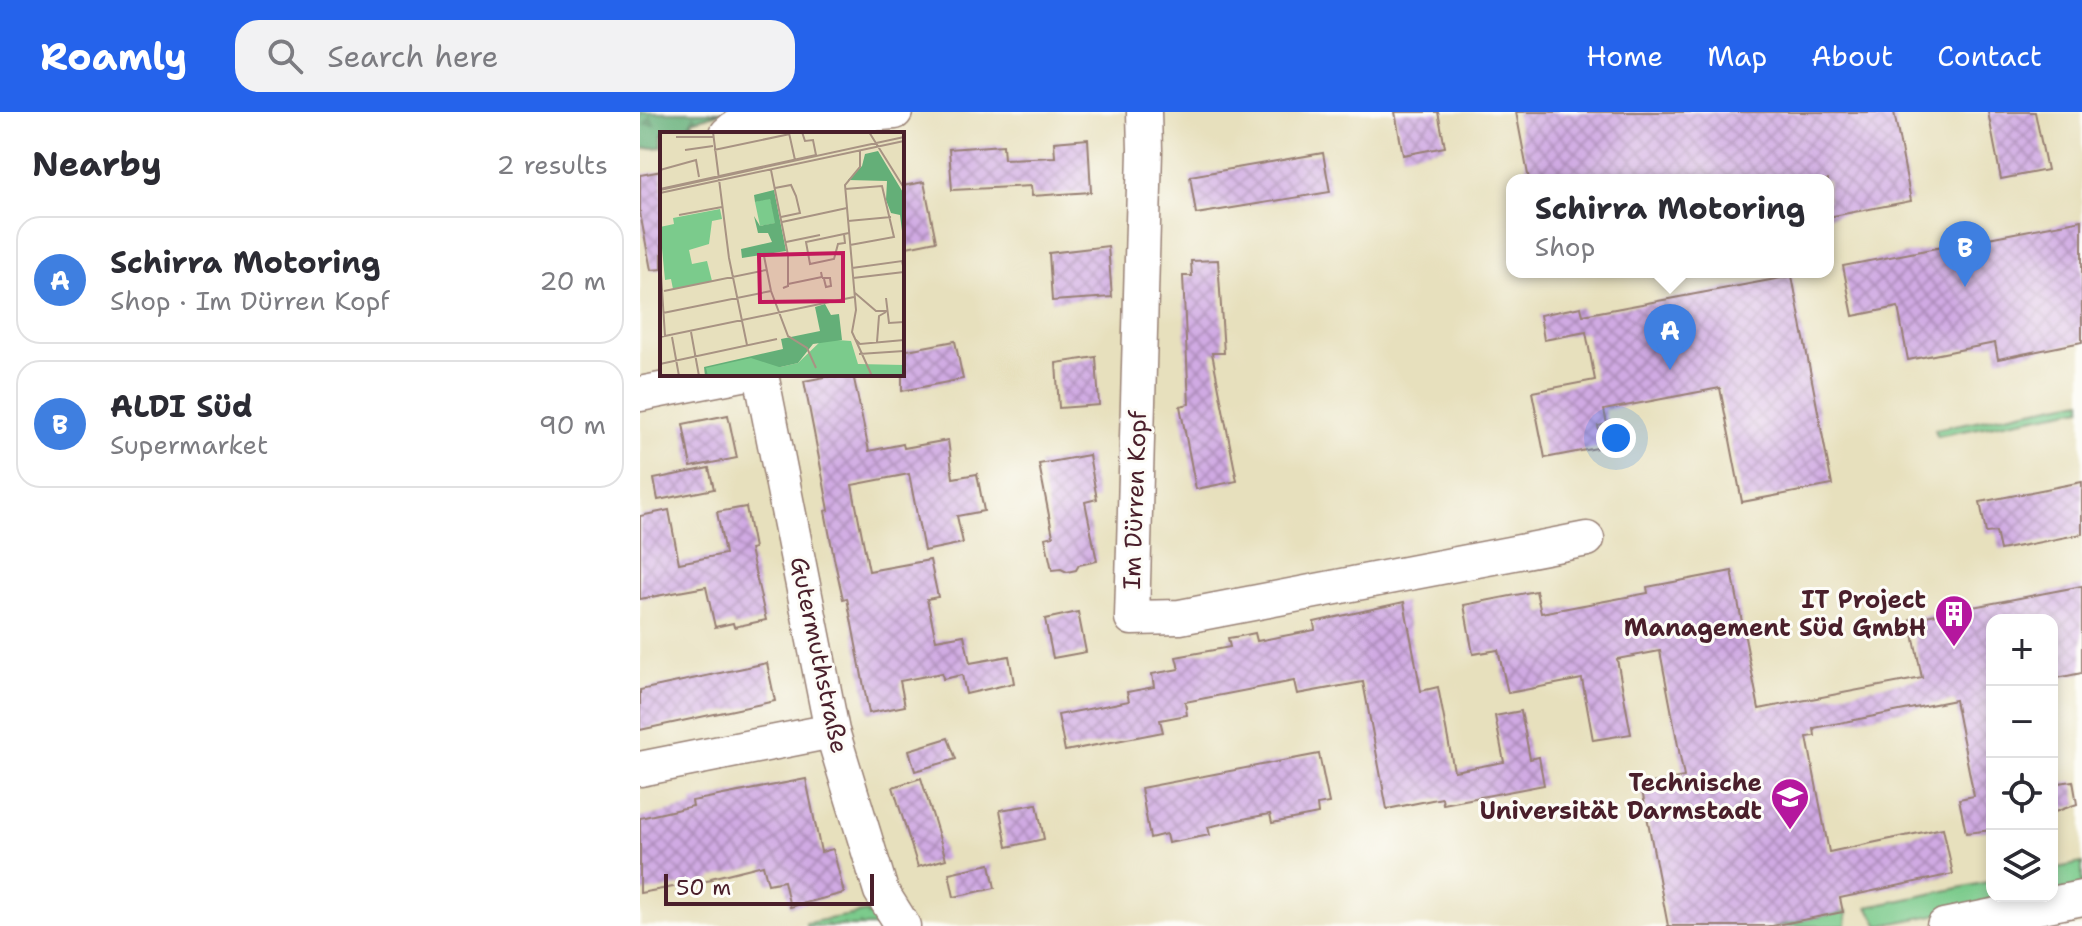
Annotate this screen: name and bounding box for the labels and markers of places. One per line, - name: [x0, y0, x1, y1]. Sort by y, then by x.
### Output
- pin: B: [1939, 221, 1991, 287]
- pin: A: [1644, 304, 1696, 370]
- place label: IT Project Management Süd GmbH: [1624, 584, 1926, 644]
- building icon: IT Project Management Süd GmbH: [1933, 593, 1975, 648]
- place label: Technische Universität Darmstadt: [1479, 767, 1762, 827]
- school or university icon: Technische Universität Darmstadt: [1769, 776, 1811, 831]

